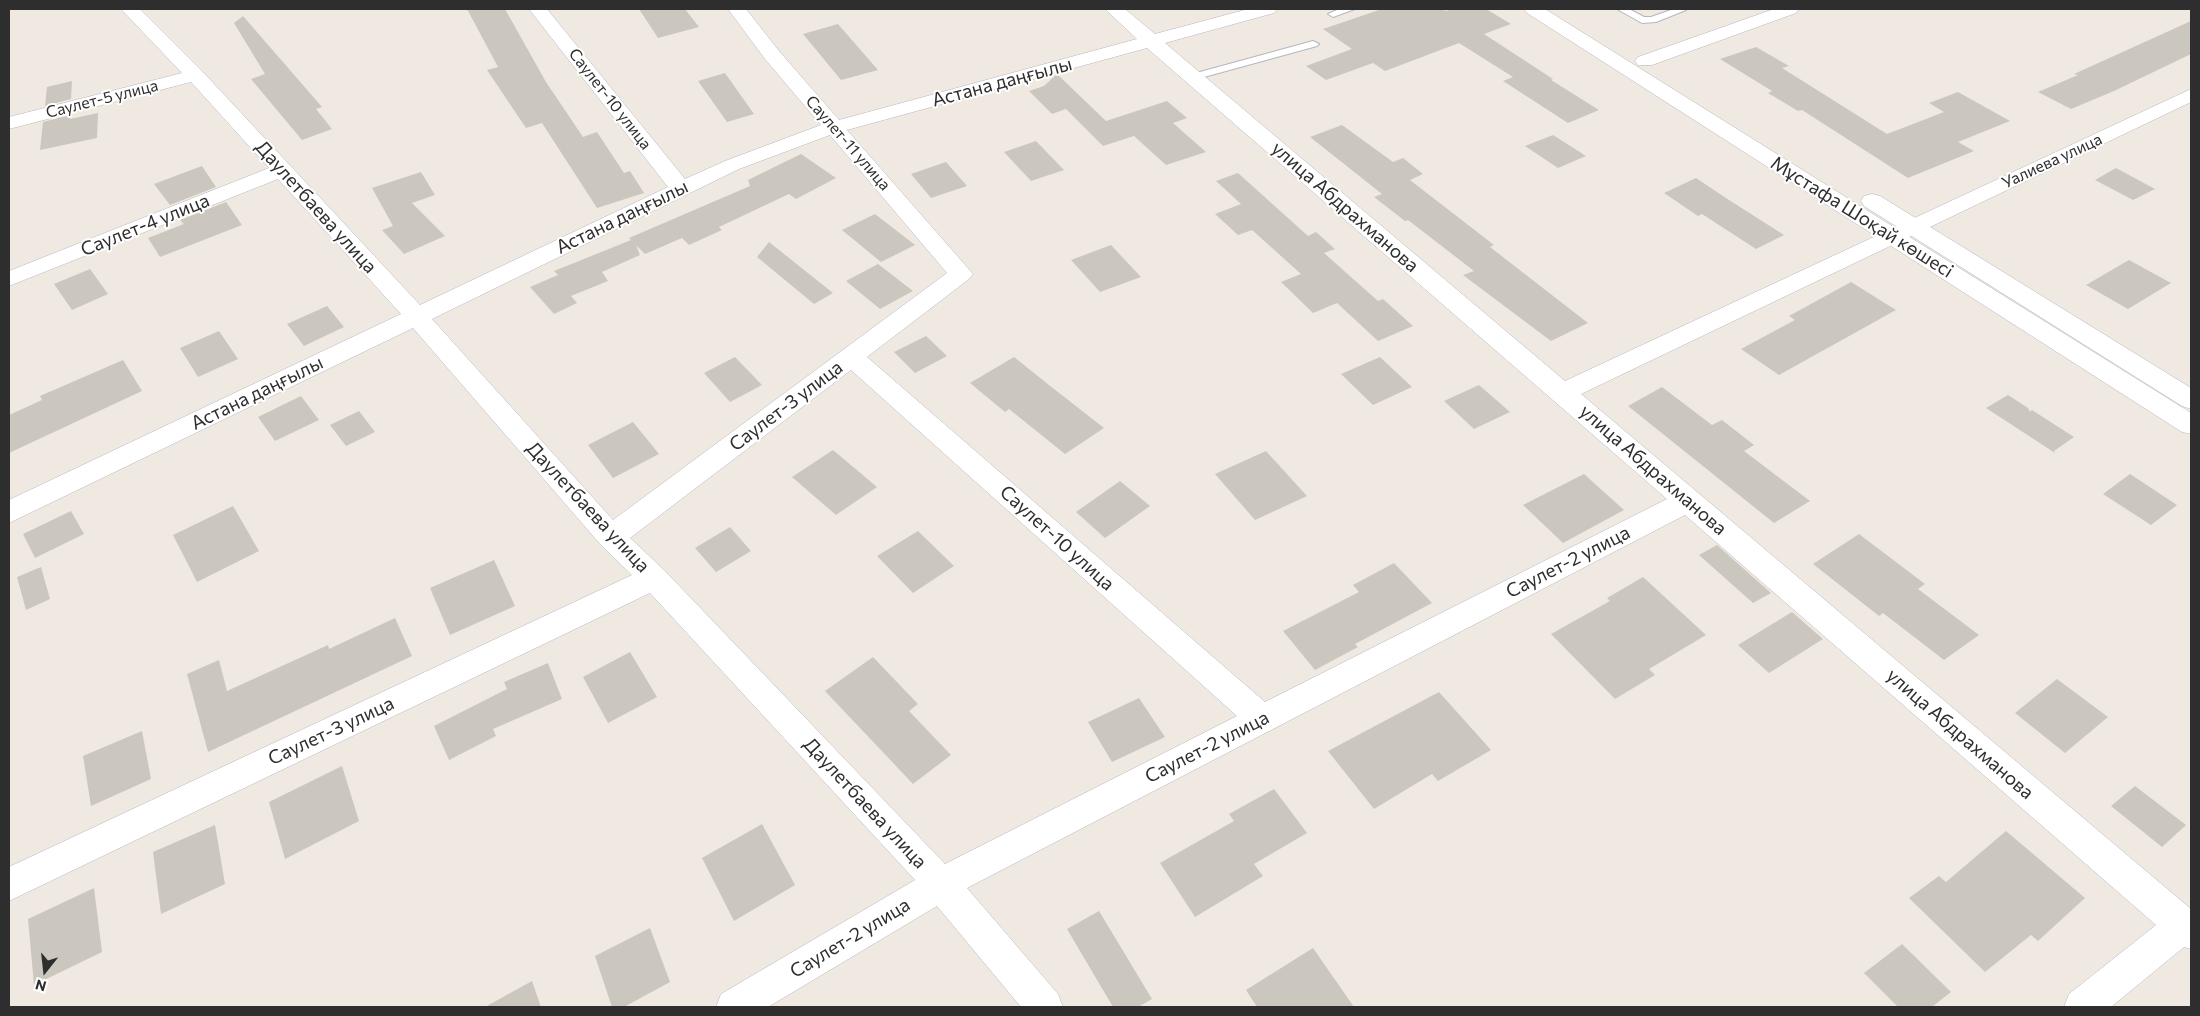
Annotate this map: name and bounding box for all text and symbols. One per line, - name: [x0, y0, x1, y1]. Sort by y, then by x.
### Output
- street label: Саулет-10 улица: [565, 45, 655, 153]
- street label: Астана даңғылы: [929, 52, 1075, 112]
- street label: Саулет-5 улица: [44, 76, 160, 122]
- street label: Саулет-11 улица: [802, 92, 894, 194]
- street label: Уалиева улица: [1999, 129, 2105, 193]
- street label: Даулетбаева улица: [250, 136, 382, 278]
- street label: улица Абдрахманова: [1267, 137, 1423, 277]
- street label: Мұстафа Шоқай көшесі: [1766, 151, 1958, 283]
- street label: Астана даңғылы: [552, 175, 692, 259]
- street label: Саулет-4 улица: [77, 189, 213, 261]
- street label: Астана даңғылы: [187, 351, 327, 435]
- street label: Саулет-3 улица: [725, 356, 847, 456]
- street label: улица Абдрахманова: [1575, 400, 1731, 540]
- street label: Даулетбаева улица: [521, 437, 655, 577]
- street label: Саулет-10 улица: [995, 481, 1119, 595]
- street label: Саулет-2 улица: [1502, 521, 1634, 603]
- street label: улица Абдрахманова: [1882, 664, 2038, 804]
- street label: Саулет-3 улица: [264, 692, 398, 770]
- street label: Саулет-2 улица: [1141, 706, 1273, 788]
- street label: Даулетбаева улица: [798, 733, 932, 873]
- street label: Саулет-2 улица: [786, 893, 914, 983]
- north arrow: [20, 946, 70, 996]
- text: N: [33, 976, 48, 996]

